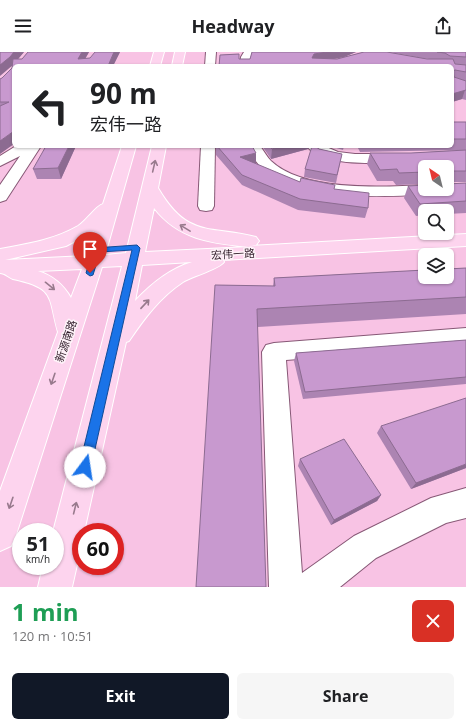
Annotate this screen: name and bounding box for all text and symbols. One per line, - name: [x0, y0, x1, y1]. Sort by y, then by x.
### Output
- text: Headway: [191, 14, 275, 38]
- icon: menu: [12, 15, 34, 37]
- icon: share: [432, 15, 454, 37]
- text: 90 m: [90, 74, 157, 112]
- icon: left: [24, 80, 76, 132]
- text: 宏伟一路: [90, 112, 162, 136]
- one-way arrow: [151, 160, 158, 173]
- north arrow: [418, 160, 454, 196]
- map controls: [418, 160, 454, 284]
- button: search: [418, 204, 454, 240]
- one-way arrow: [179, 223, 191, 231]
- pin: [73, 232, 107, 273]
- icon: arrive: [79, 238, 101, 260]
- street label: 宏伟一路: [211, 245, 255, 262]
- button: layers: [418, 248, 454, 284]
- one-way arrow: [44, 281, 55, 290]
- one-way arrow: [140, 299, 149, 309]
- street label: 新源南路: [51, 318, 80, 364]
- one-way arrow: [49, 373, 56, 386]
- position arrow: [64, 446, 106, 488]
- one-way arrow: [7, 496, 14, 509]
- one-way arrow: [71, 502, 79, 515]
- speed limit sign: 60: [72, 523, 124, 575]
- text: 51: [27, 530, 49, 557]
- text: km/h: [26, 552, 50, 566]
- text: 1 min: [12, 595, 79, 628]
- button: close: [412, 600, 454, 642]
- text: 120 m · 10:51: [12, 627, 93, 645]
- button: Exit: [12, 673, 229, 719]
- button: Share: [237, 673, 454, 719]

